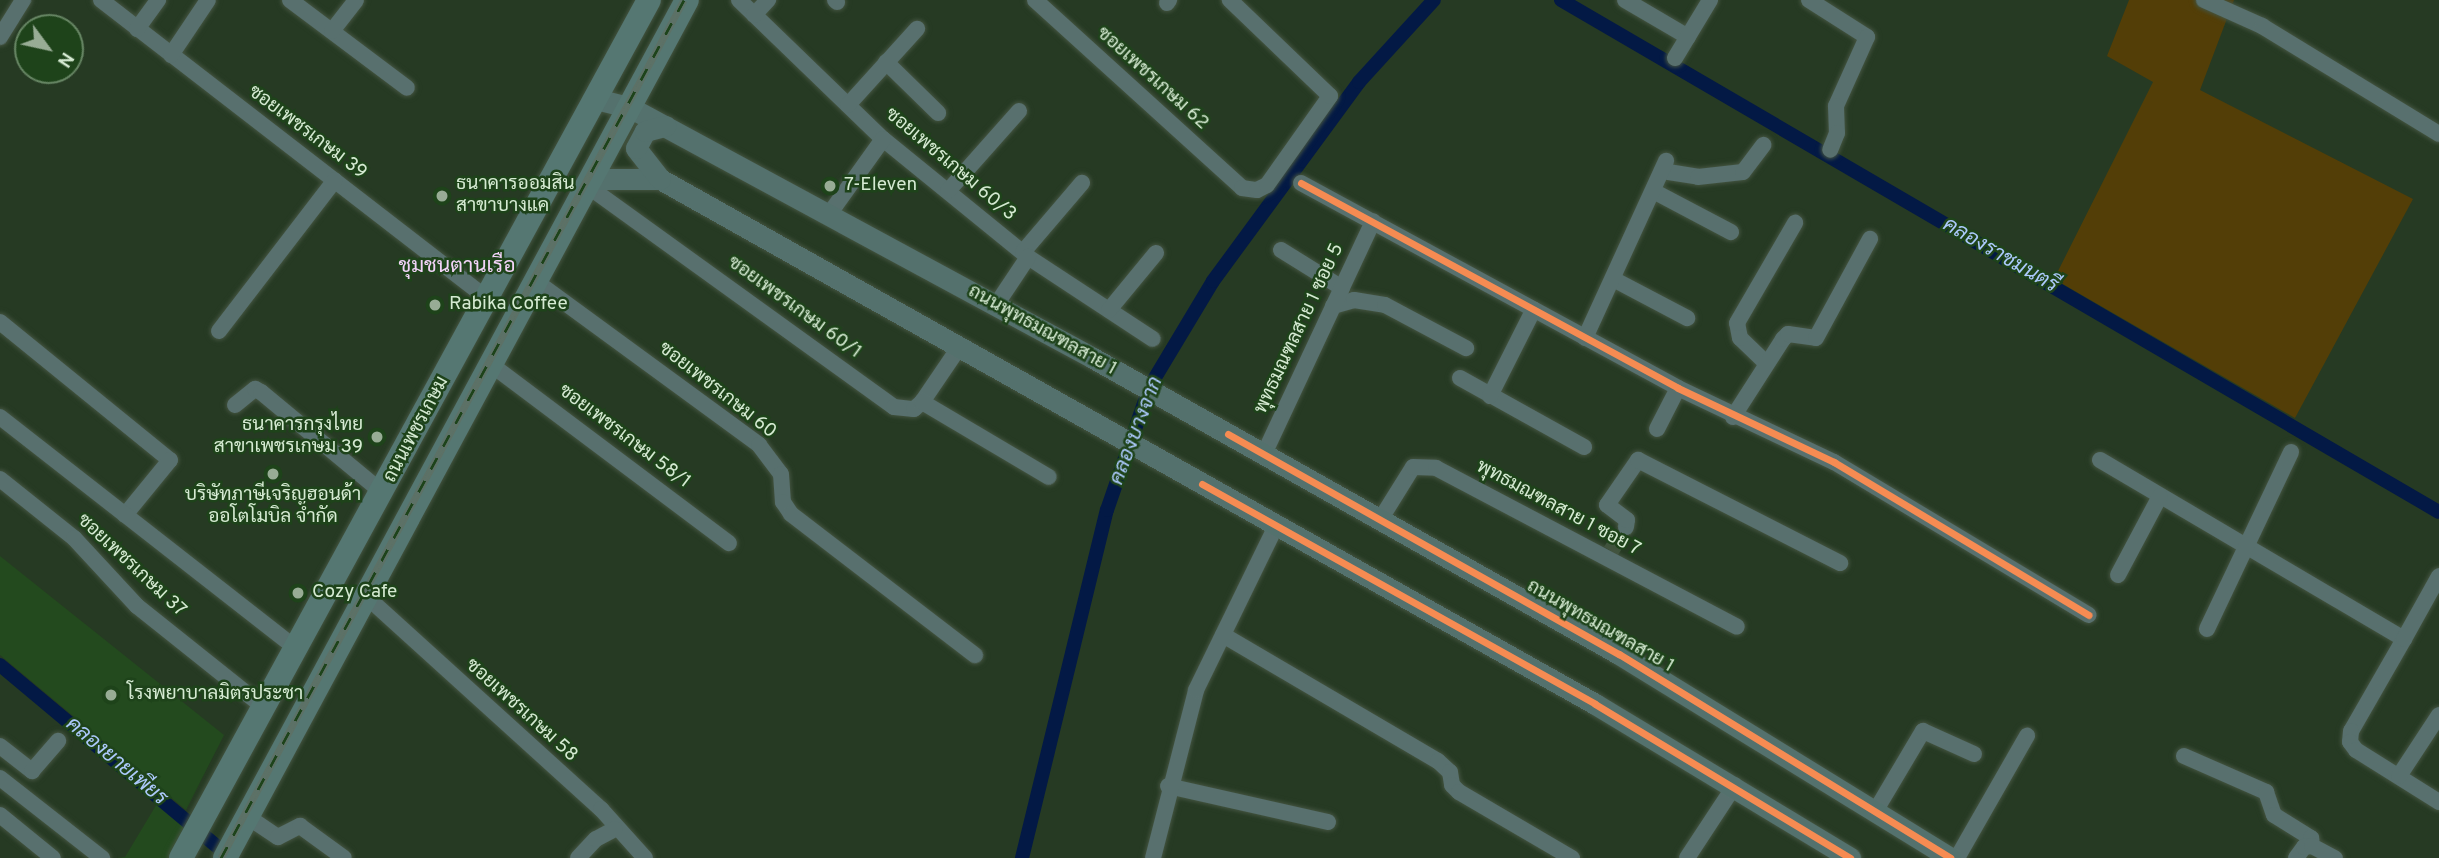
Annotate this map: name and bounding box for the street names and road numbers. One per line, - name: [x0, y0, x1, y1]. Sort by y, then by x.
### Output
- street label: ซอยเพชรเกษม 62: [1091, 23, 1213, 135]
- street label: ซอยเพชรเกษม 39: [243, 81, 371, 185]
- street label: ซอยเพชรเกษม 60/3: [880, 104, 1020, 226]
- street label: พุทธมณฑลสาย 1 ซอย 5: [1250, 240, 1350, 418]
- street label: ซอยเพชรเกษม 60/1: [723, 252, 865, 364]
- street label: ถนนพุทธมณฑลสาย 1: [964, 281, 1120, 381]
- street label: ซอยเพชรเกษม 60: [653, 338, 781, 444]
- street label: ถนนเพชรเกษม: [379, 373, 455, 487]
- street label: ซอยเพชรเกษม 58/1: [554, 380, 694, 494]
- street label: พุทธมณฑลสาย 1 ซอย 7: [1472, 456, 1644, 562]
- street label: ซอยเพชรเกษม 37: [72, 510, 190, 622]
- street label: ถนนพุทธมณฑลสาย 1: [1522, 576, 1678, 678]
- street label: ซอยเพชรเกษม 58: [460, 655, 582, 767]

